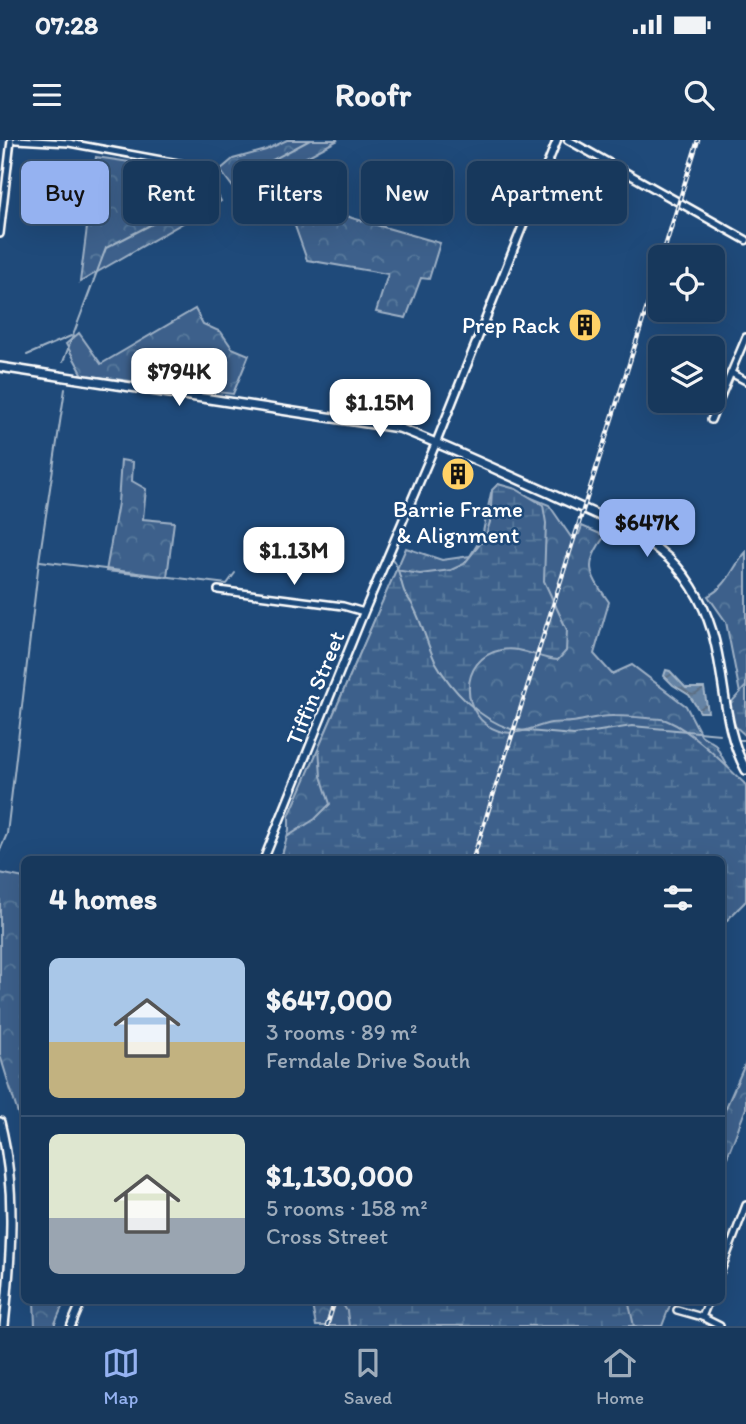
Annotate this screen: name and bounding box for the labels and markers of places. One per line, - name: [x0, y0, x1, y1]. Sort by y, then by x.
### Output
- building icon: Prep Rack: [566, 306, 604, 344]
- place label: Prep Rack: [462, 311, 560, 339]
- pin: $794K: [130, 348, 228, 408]
- pin: $1.15M: [323, 380, 437, 439]
- building icon: Barrie Frame & Alignment: [439, 455, 477, 493]
- place label: Barrie Frame & Alignment: [393, 495, 523, 549]
- pin: $647K: [598, 500, 696, 559]
- pin: $1.13M: [237, 528, 351, 587]

